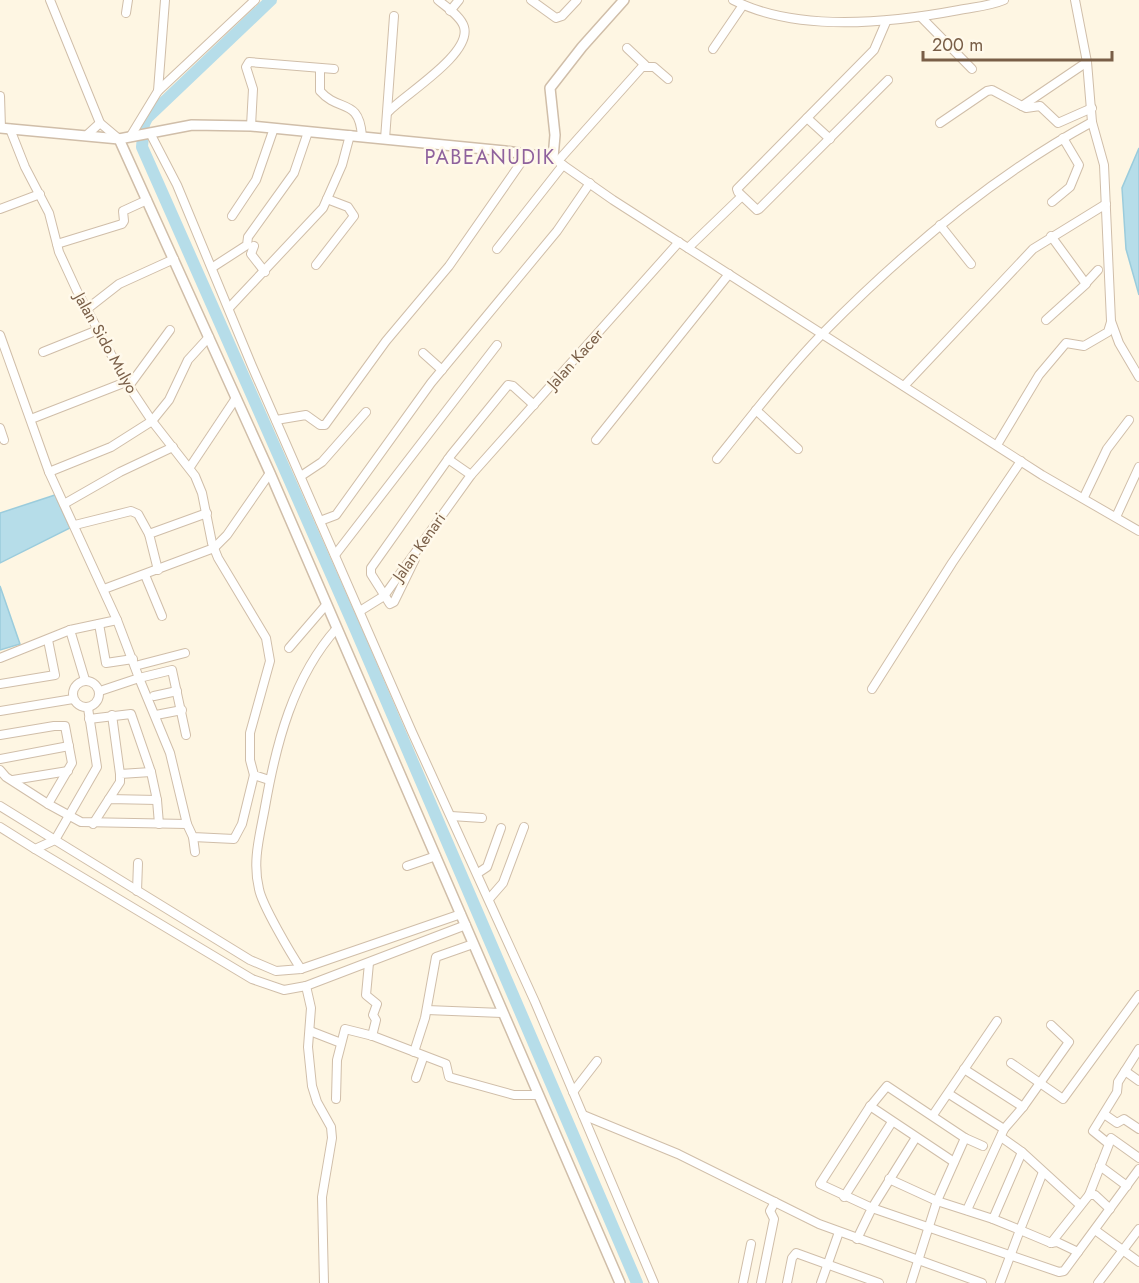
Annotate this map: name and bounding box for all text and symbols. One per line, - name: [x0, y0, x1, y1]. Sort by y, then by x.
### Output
- scale bar: [923, 24, 1112, 62]
- text: 200 m: [932, 32, 983, 58]
- district label: PABEANUDIK: [425, 143, 555, 172]
- street label: Jalan Sido Mulyo: [68, 287, 143, 398]
- street label: Jalan Kacer: [540, 323, 609, 396]
- street label: Jalan Kenari: [386, 508, 451, 587]

